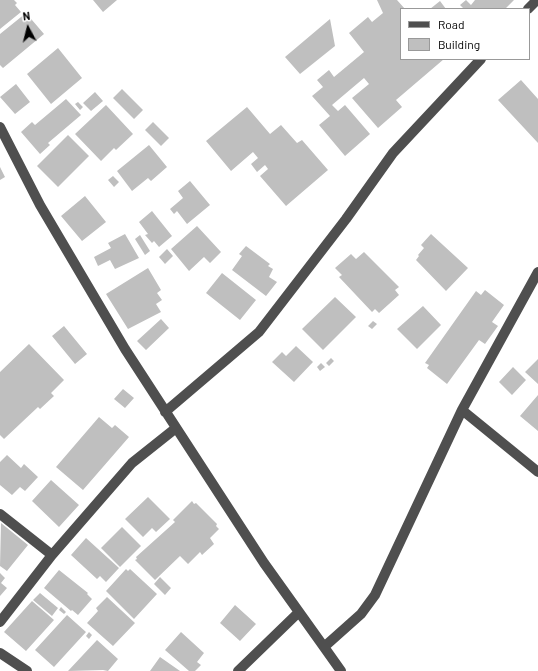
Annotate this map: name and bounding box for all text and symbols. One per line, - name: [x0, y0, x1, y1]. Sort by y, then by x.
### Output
- north arrow: [8, 8, 48, 48]
- legend: [400, 8, 530, 60]
- text: N: [22, 9, 31, 22]
- text: Road: [438, 17, 465, 31]
- text: Building: [438, 37, 480, 51]

